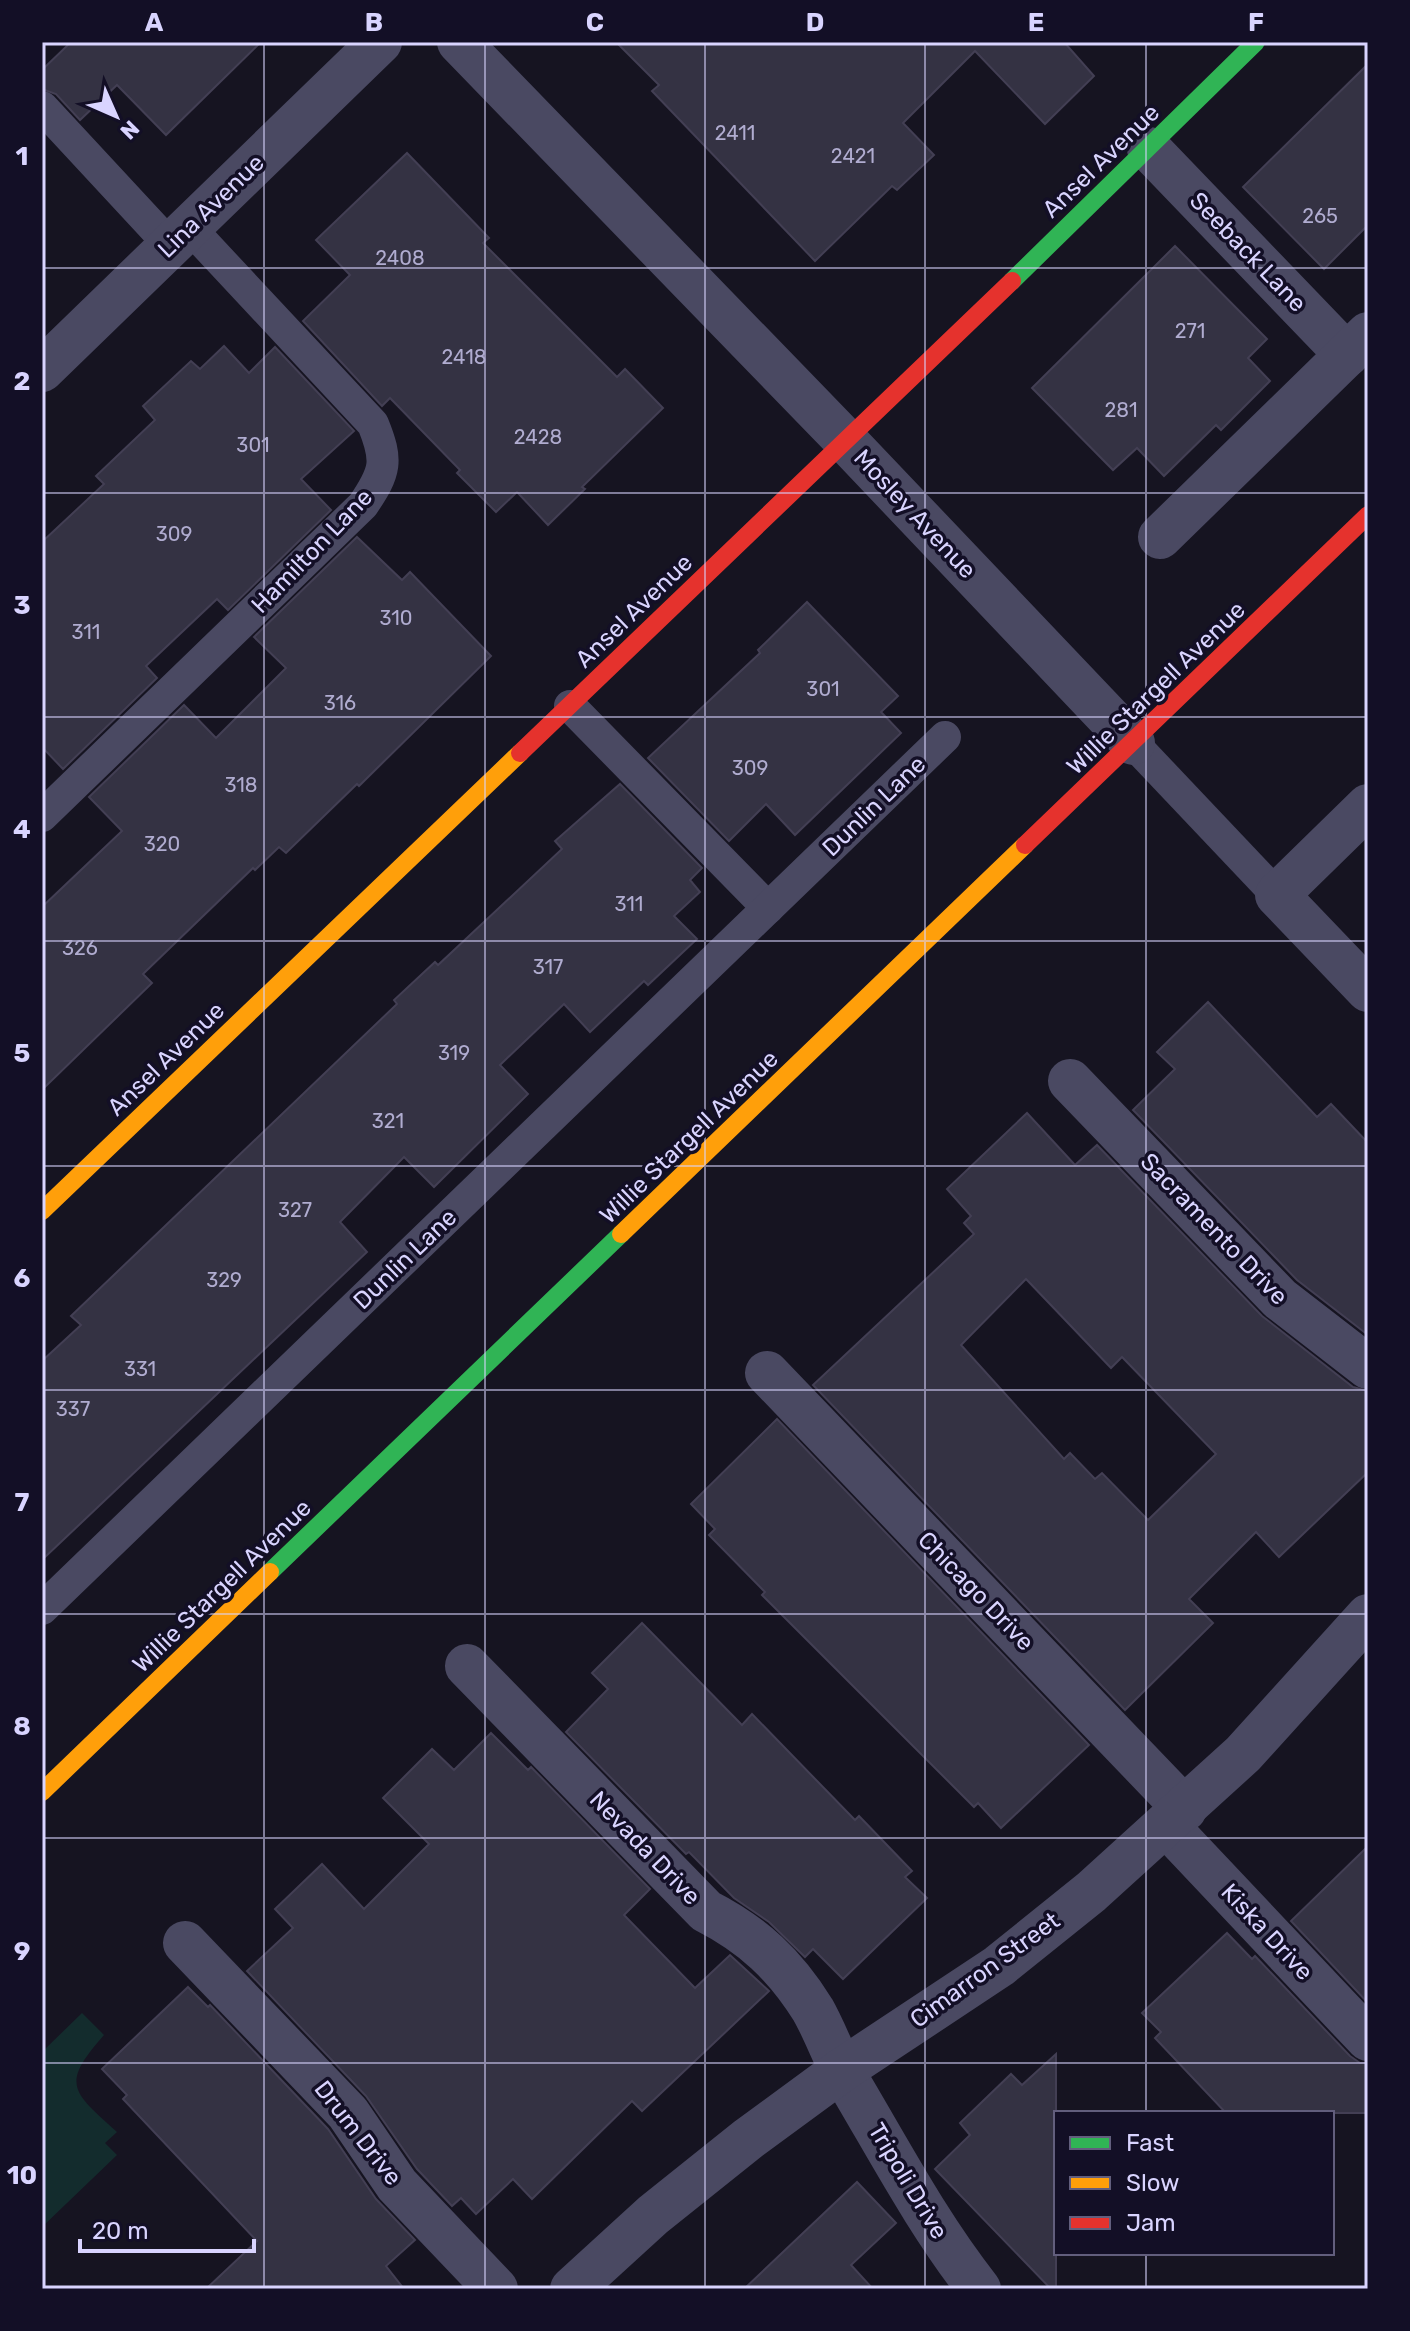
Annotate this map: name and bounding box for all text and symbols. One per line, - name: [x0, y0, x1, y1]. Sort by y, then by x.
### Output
- text: A: [145, 7, 164, 38]
- text: B: [365, 7, 383, 38]
- text: C: [586, 7, 604, 38]
- text: D: [806, 7, 824, 38]
- text: E: [1028, 7, 1044, 38]
- text: F: [1248, 7, 1264, 38]
- north arrow: [76, 76, 156, 156]
- street label: Ansel Avenue: [1037, 98, 1165, 224]
- text: N: [115, 115, 145, 145]
- house number: 2411: [715, 121, 755, 145]
- text: 1: [16, 141, 28, 172]
- house number: 2421: [831, 144, 875, 168]
- street label: Lina Avenue: [152, 149, 270, 263]
- street label: Seeback Lane: [1184, 186, 1312, 318]
- house number: 265: [1302, 204, 1338, 228]
- house number: 2408: [375, 246, 425, 270]
- house number: 271: [1175, 319, 1205, 343]
- house number: 2418: [442, 345, 486, 369]
- text: 2: [14, 366, 30, 397]
- house number: 281: [1104, 398, 1138, 422]
- house number: 2428: [514, 425, 562, 449]
- house number: 301: [236, 433, 270, 457]
- street label: Mosley Avenue: [848, 444, 982, 584]
- street label: Hamilton Lane: [246, 483, 378, 619]
- house number: 309: [156, 522, 192, 546]
- street label: Ansel Avenue: [570, 548, 698, 674]
- text: 3: [13, 590, 31, 621]
- street label: Willie Stargell Avenue: [1061, 596, 1251, 780]
- house number: 310: [380, 606, 412, 630]
- house number: 311: [72, 620, 100, 644]
- house number: 301: [806, 677, 840, 701]
- house number: 316: [324, 691, 356, 715]
- street label: Dunlin Lane: [817, 750, 931, 862]
- house number: 309: [732, 756, 768, 780]
- house number: 318: [225, 773, 257, 797]
- text: 4: [13, 814, 31, 845]
- house number: 320: [144, 832, 180, 856]
- house number: 311: [615, 892, 643, 916]
- house number: 326: [62, 936, 98, 960]
- house number: 317: [533, 955, 563, 979]
- street label: Ansel Avenue: [102, 996, 230, 1122]
- text: 5: [14, 1038, 30, 1069]
- house number: 319: [438, 1041, 470, 1065]
- street label: Willie Stargell Avenue: [594, 1045, 784, 1229]
- house number: 321: [372, 1109, 404, 1133]
- street label: Sacramento Drive: [1135, 1148, 1293, 1310]
- house number: 327: [278, 1198, 312, 1222]
- street label: Dunlin Lane: [348, 1203, 462, 1315]
- text: 6: [14, 1263, 31, 1294]
- house number: 329: [206, 1268, 242, 1292]
- house number: 331: [124, 1357, 156, 1381]
- house number: 337: [56, 1397, 90, 1421]
- text: 7: [15, 1487, 30, 1518]
- street label: Willie Stargell Avenue: [127, 1494, 317, 1678]
- street label: Chicago Drive: [912, 1526, 1040, 1656]
- text: 8: [13, 1711, 31, 1742]
- street label: Nevada Drive: [584, 1785, 706, 1911]
- street label: Kiska Drive: [1215, 1878, 1319, 1986]
- street label: Cimarron Street: [905, 1906, 1065, 2034]
- text: 9: [14, 1936, 30, 1967]
- street label: Drum Drive: [308, 2075, 408, 2191]
- legend: [1054, 2111, 1334, 2255]
- street label: Tripoli Drive: [862, 2118, 954, 2244]
- text: Fast: [1126, 2129, 1174, 2157]
- text: 10: [7, 2160, 37, 2191]
- text: Slow: [1126, 2169, 1179, 2197]
- scale bar: [80, 2203, 254, 2253]
- text: Jam: [1126, 2209, 1176, 2237]
- text: 20 m: [92, 2217, 149, 2245]

